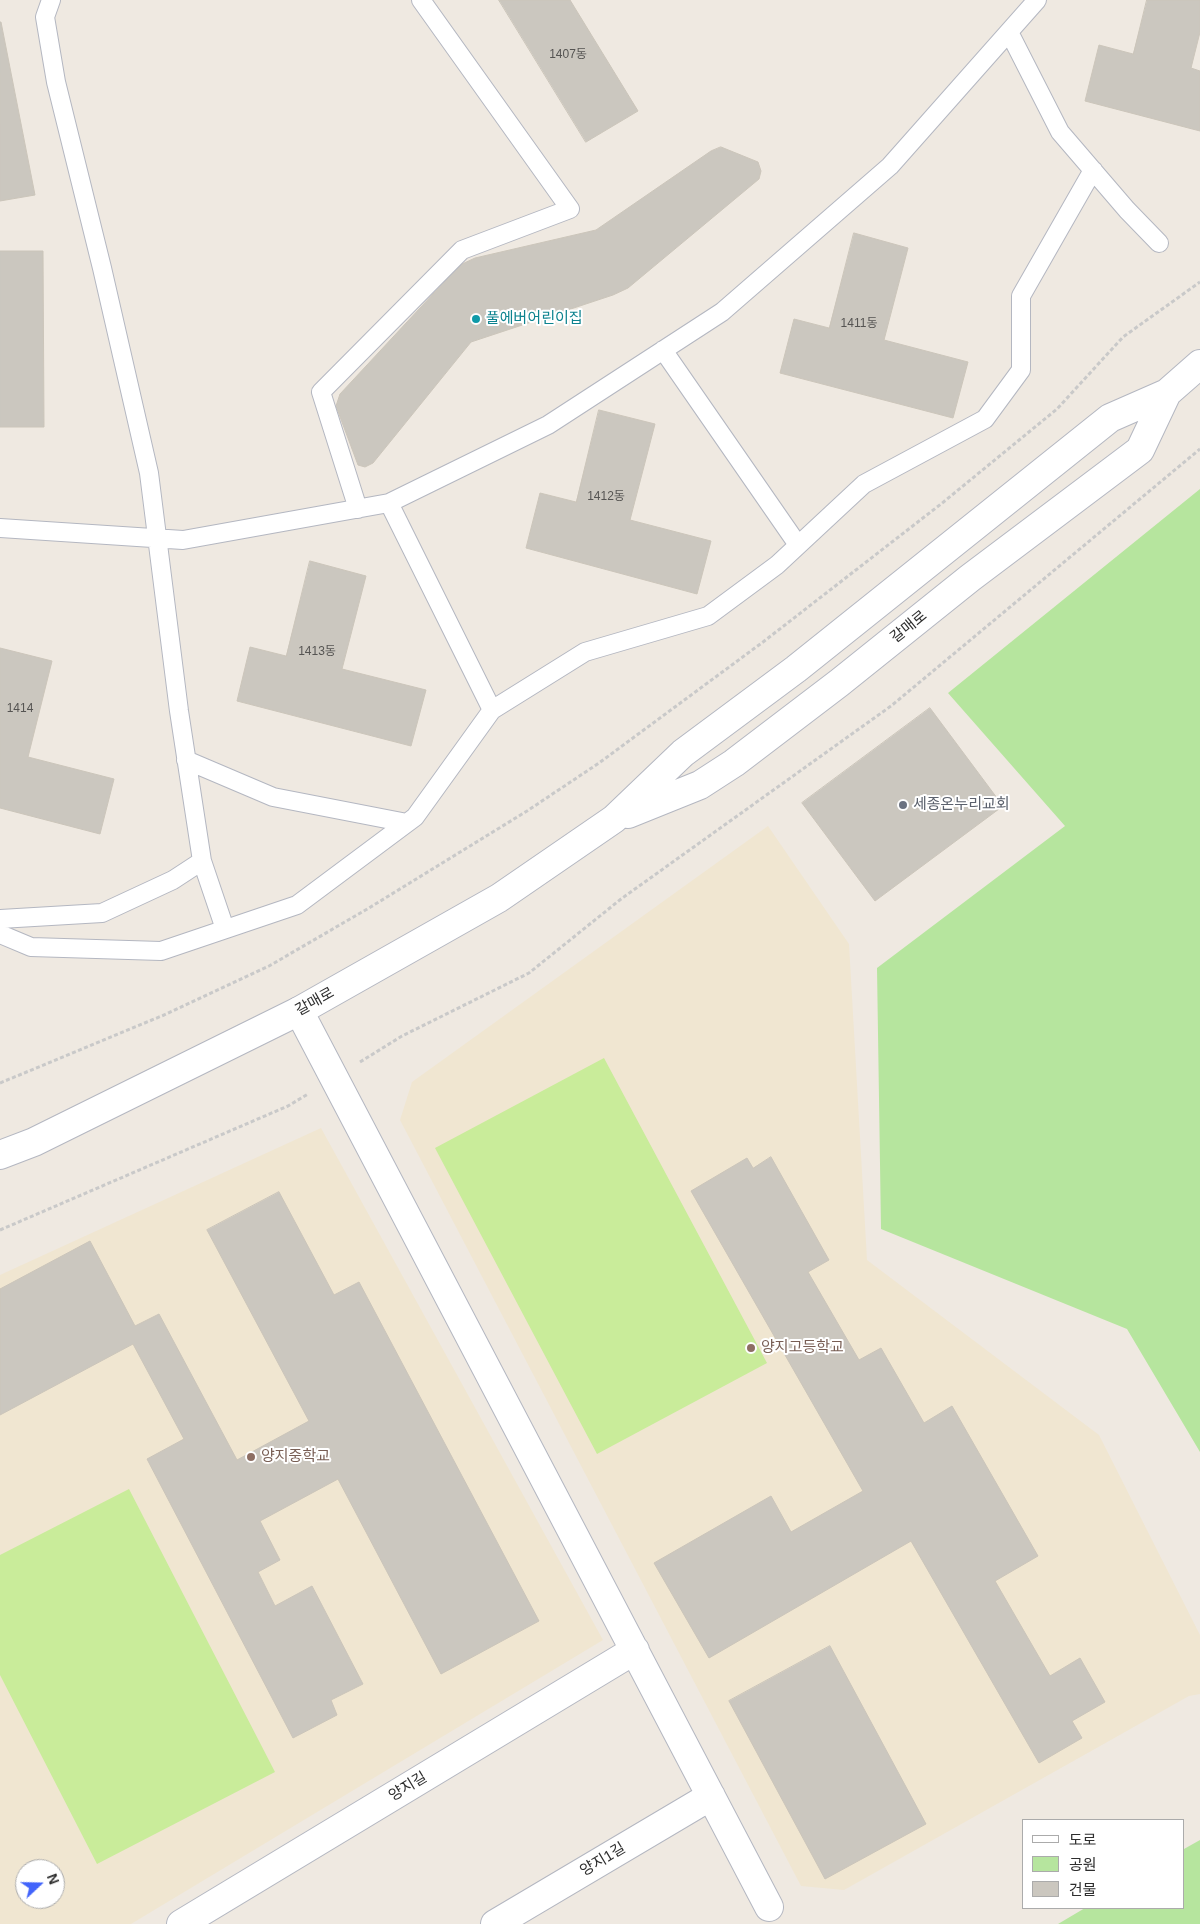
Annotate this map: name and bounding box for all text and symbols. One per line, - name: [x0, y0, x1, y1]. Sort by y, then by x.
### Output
- house number: 1407동: [549, 48, 587, 62]
- place label: 풀에버어린이집: [486, 310, 583, 328]
- marker: 풀에버어린이집: [470, 313, 482, 325]
- house number: 1411동: [841, 317, 877, 331]
- house number: 1412동: [587, 490, 625, 504]
- street label: 갈매로: [887, 607, 931, 647]
- house number: 1413동: [298, 645, 336, 659]
- house number: 1414: [7, 702, 33, 716]
- place label: 세종온누리교회: [913, 796, 1010, 814]
- marker: 세종온누리교회: [897, 799, 909, 811]
- street label: 갈매로: [293, 984, 337, 1020]
- place label: 양지고등학교: [761, 1339, 844, 1357]
- marker: 양지고등학교: [745, 1342, 757, 1354]
- place label: 양지중학교: [261, 1448, 330, 1466]
- marker: 양지중학교: [245, 1451, 257, 1463]
- street label: 양지길: [386, 1769, 430, 1805]
- legend: [1022, 1819, 1185, 1909]
- text: 도로: [1069, 1831, 1097, 1848]
- street label: 양지1길: [577, 1839, 629, 1881]
- text: 공원: [1069, 1856, 1097, 1873]
- north arrow: [15, 1859, 65, 1909]
- text: N: [44, 1871, 62, 1887]
- text: 건물: [1069, 1881, 1097, 1898]

